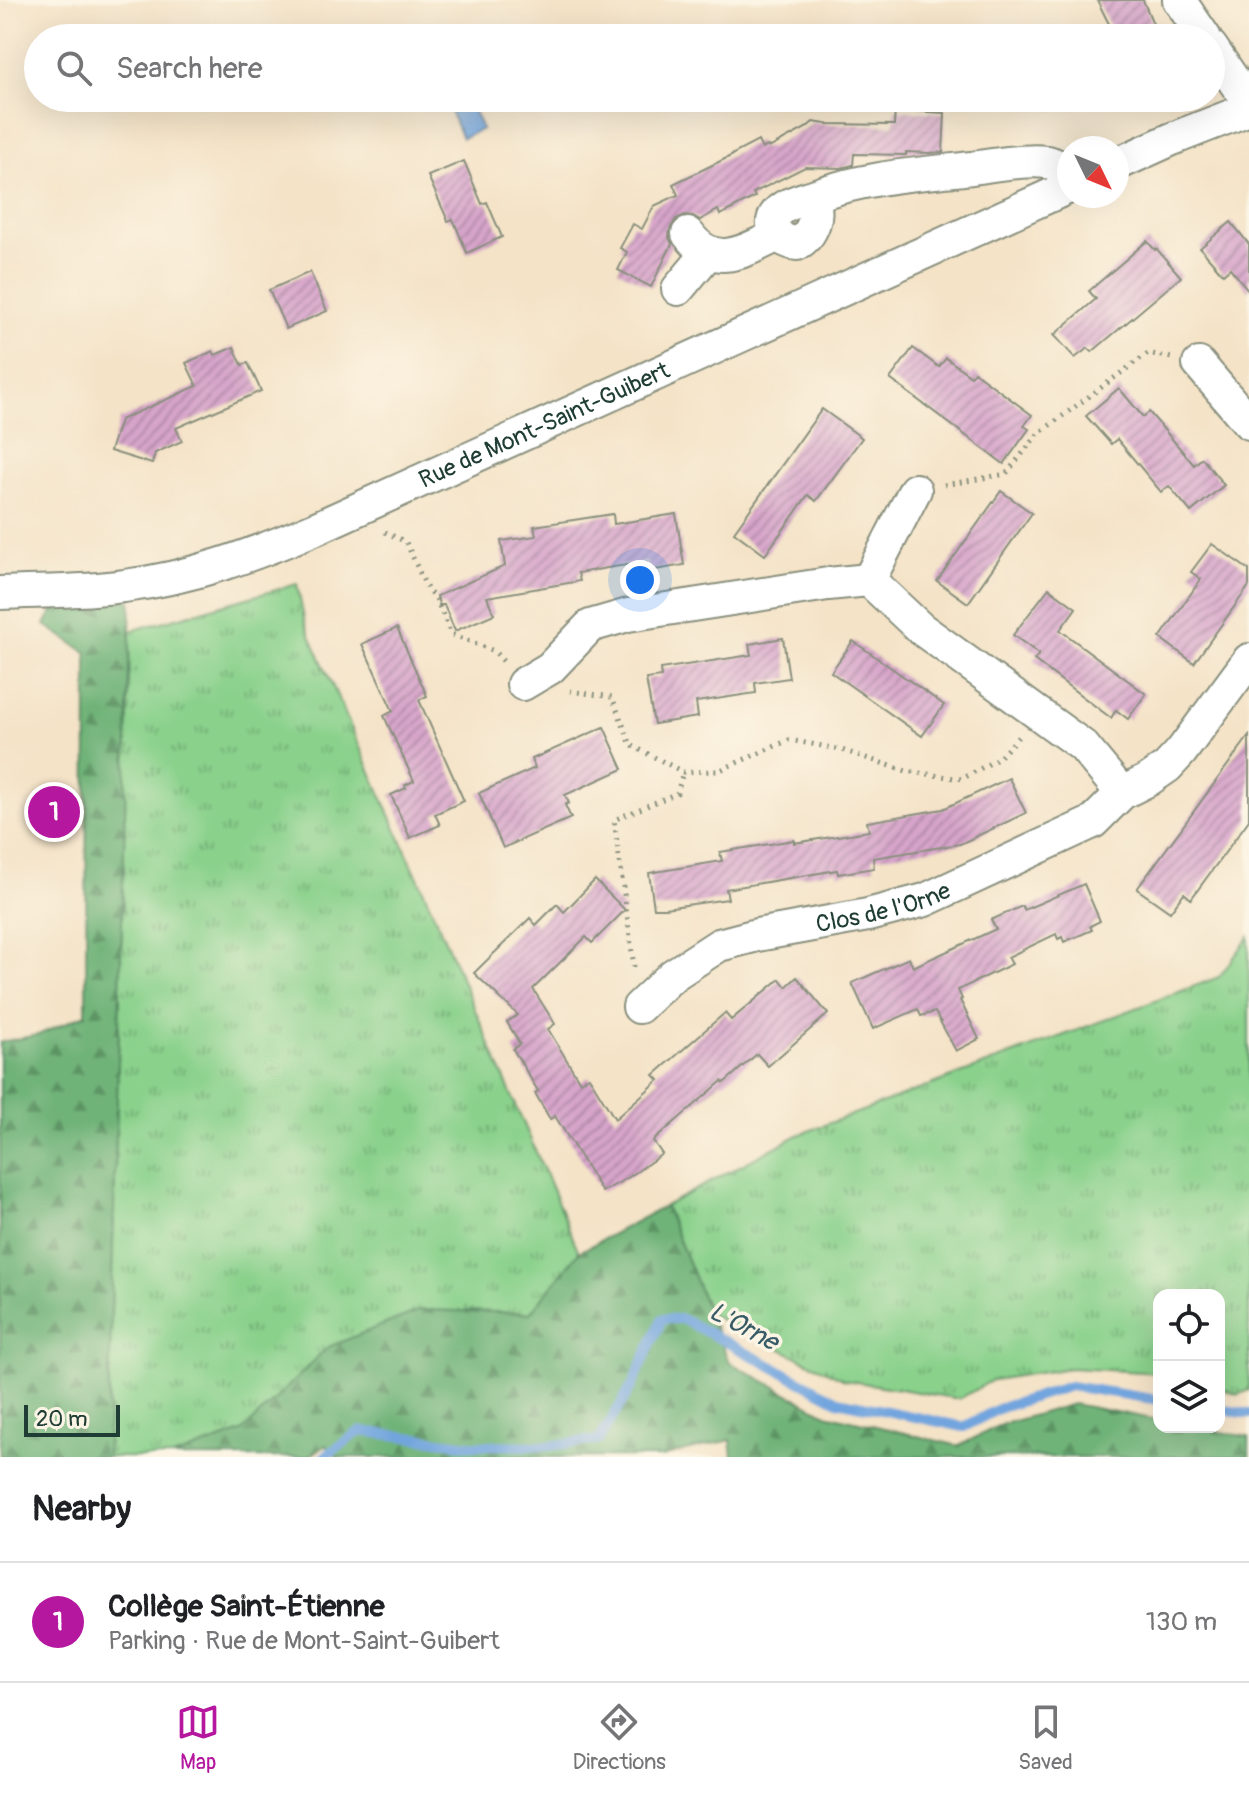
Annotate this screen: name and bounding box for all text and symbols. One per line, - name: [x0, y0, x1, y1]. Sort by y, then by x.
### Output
- search box: [24, 24, 1225, 112]
- icon: search: [52, 46, 96, 90]
- text: Search here: [116, 50, 263, 87]
- north arrow: [1057, 136, 1129, 208]
- street label: Rue de Mont-Saint-Guibert: [415, 356, 675, 495]
- your location: [620, 560, 660, 600]
- pin: 1: [28, 782, 80, 842]
- street label: Clos de l'Orne: [814, 876, 955, 939]
- map controls: [1153, 1289, 1225, 1433]
- button: locate: [1153, 1289, 1225, 1361]
- water label: L'Orne: [704, 1296, 785, 1359]
- button: layers: [1153, 1361, 1225, 1433]
- scale bar: [24, 1401, 120, 1437]
- text: 20 m: [36, 1405, 88, 1433]
- text: Nearby: [32, 1488, 131, 1531]
- text: Collège Saint-Étienne: [108, 1588, 384, 1625]
- text: 1: [53, 1606, 63, 1638]
- text: 130 m: [1146, 1606, 1217, 1638]
- text: Parking · Rue de Mont-Saint-Guibert: [108, 1625, 500, 1657]
- tab: Map: [176, 1700, 220, 1776]
- tab: Directions: [573, 1700, 666, 1776]
- tab: Saved: [1018, 1700, 1073, 1776]

